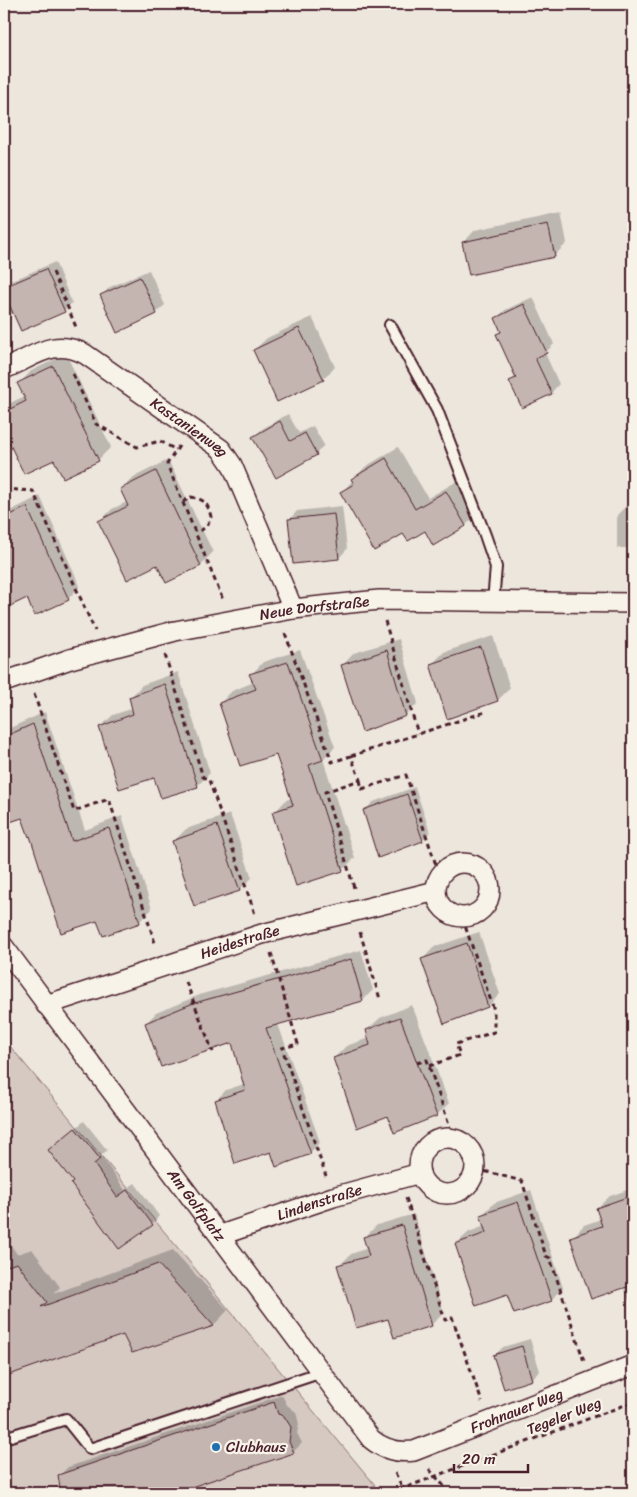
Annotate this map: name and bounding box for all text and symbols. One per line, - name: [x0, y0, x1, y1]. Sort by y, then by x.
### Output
- street label: Kastanienweg: [145, 390, 236, 462]
- street label: Neue Dorfstraße: [257, 588, 371, 628]
- street label: Heidestraße: [197, 917, 283, 967]
- street label: Am Golfplatz: [160, 1162, 233, 1248]
- street label: Lindenstraße: [274, 1176, 365, 1228]
- street label: Frohnauer Weg: [466, 1381, 567, 1441]
- street label: Tegeler Weg: [523, 1390, 606, 1442]
- place label: Clubhaus: [226, 1434, 286, 1460]
- marker: Clubhaus: [210, 1441, 222, 1453]
- scale bar: [454, 1442, 528, 1474]
- text: 20 m: [462, 1446, 496, 1472]

